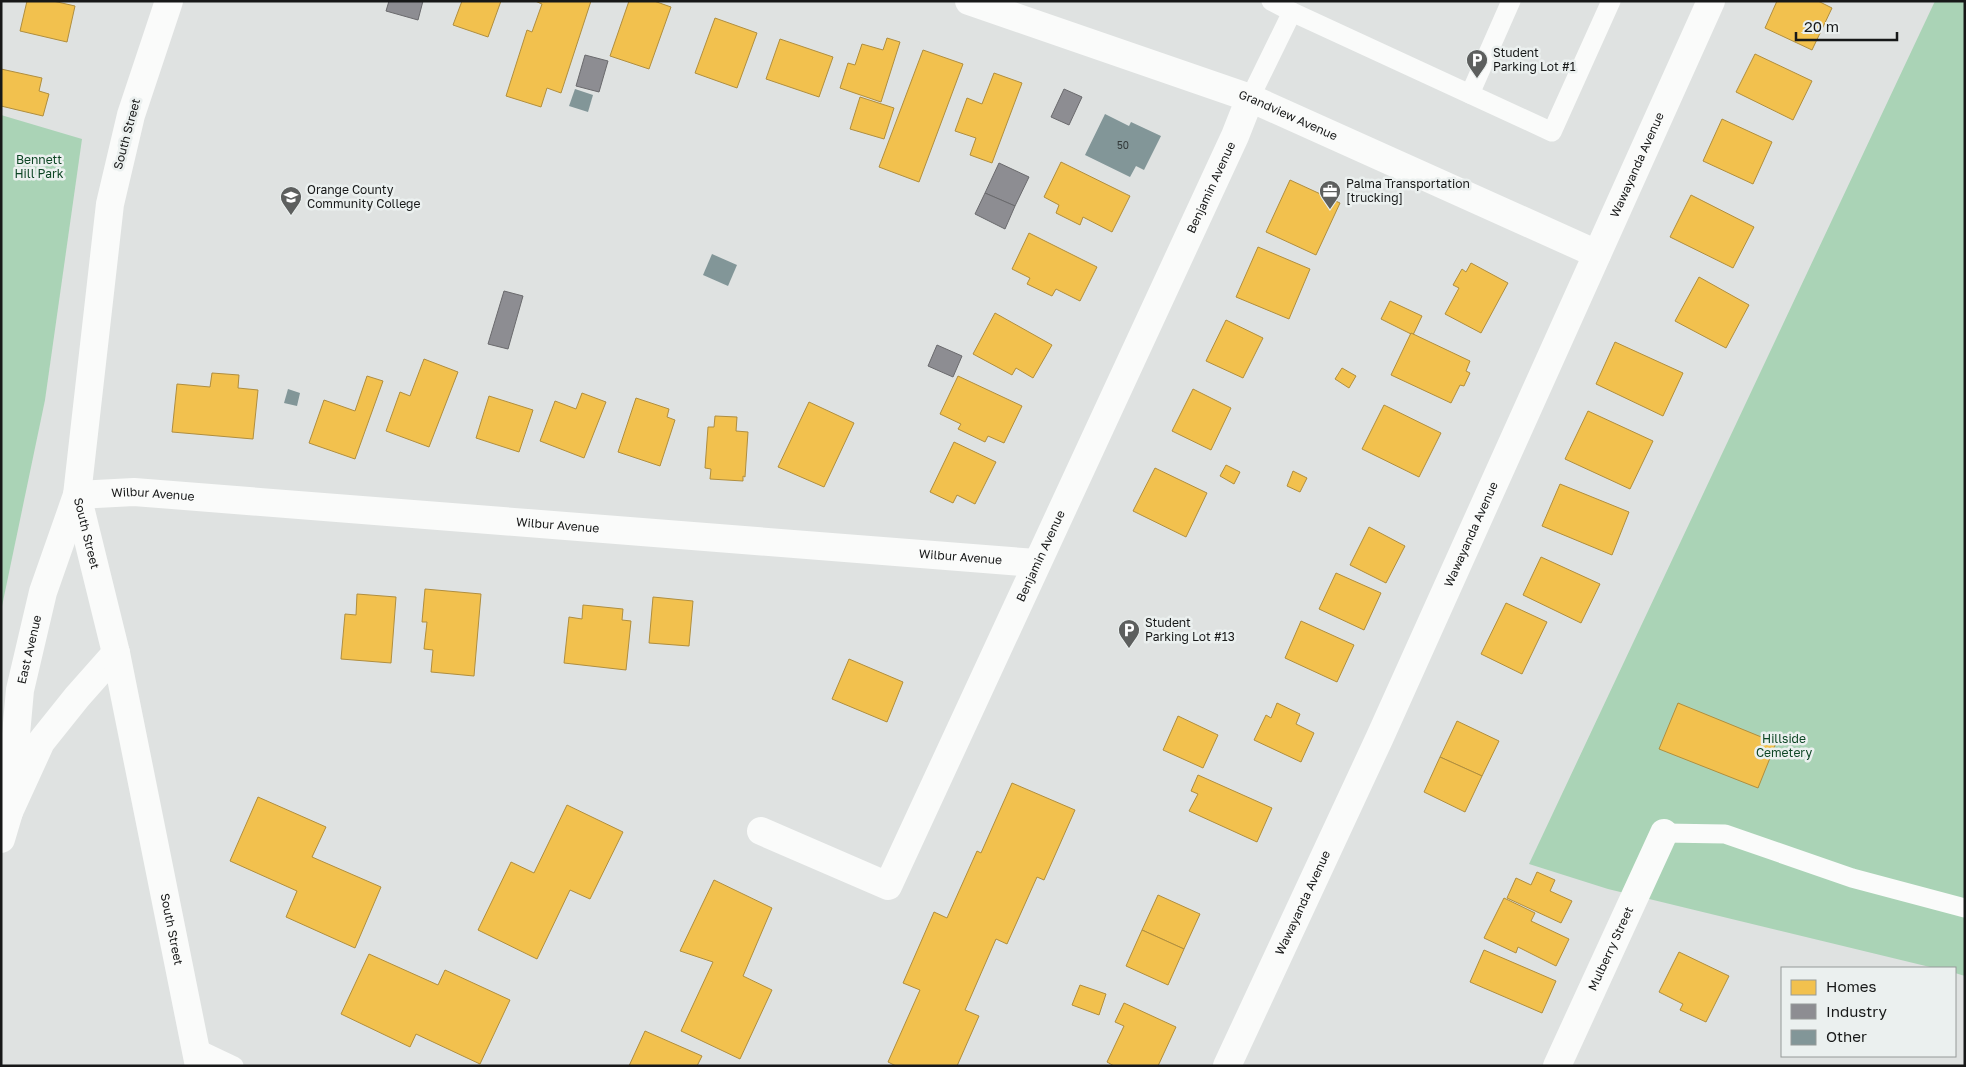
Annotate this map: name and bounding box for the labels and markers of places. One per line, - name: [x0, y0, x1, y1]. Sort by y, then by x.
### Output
- place label: Student Parking Lot #1: [1493, 45, 1576, 74]
- parking icon: Student Parking Lot #1: [1465, 48, 1489, 79]
- place label: Palma Transportation [trucking]: [1346, 176, 1470, 205]
- office icon: Palma Transportation [trucking]: [1318, 179, 1342, 210]
- place label: Orange County Community College: [307, 182, 420, 211]
- school or university icon: Orange County Community College: [279, 185, 303, 216]
- place label: Student Parking Lot #13: [1145, 615, 1235, 644]
- parking icon: Student Parking Lot #13: [1117, 618, 1141, 649]

